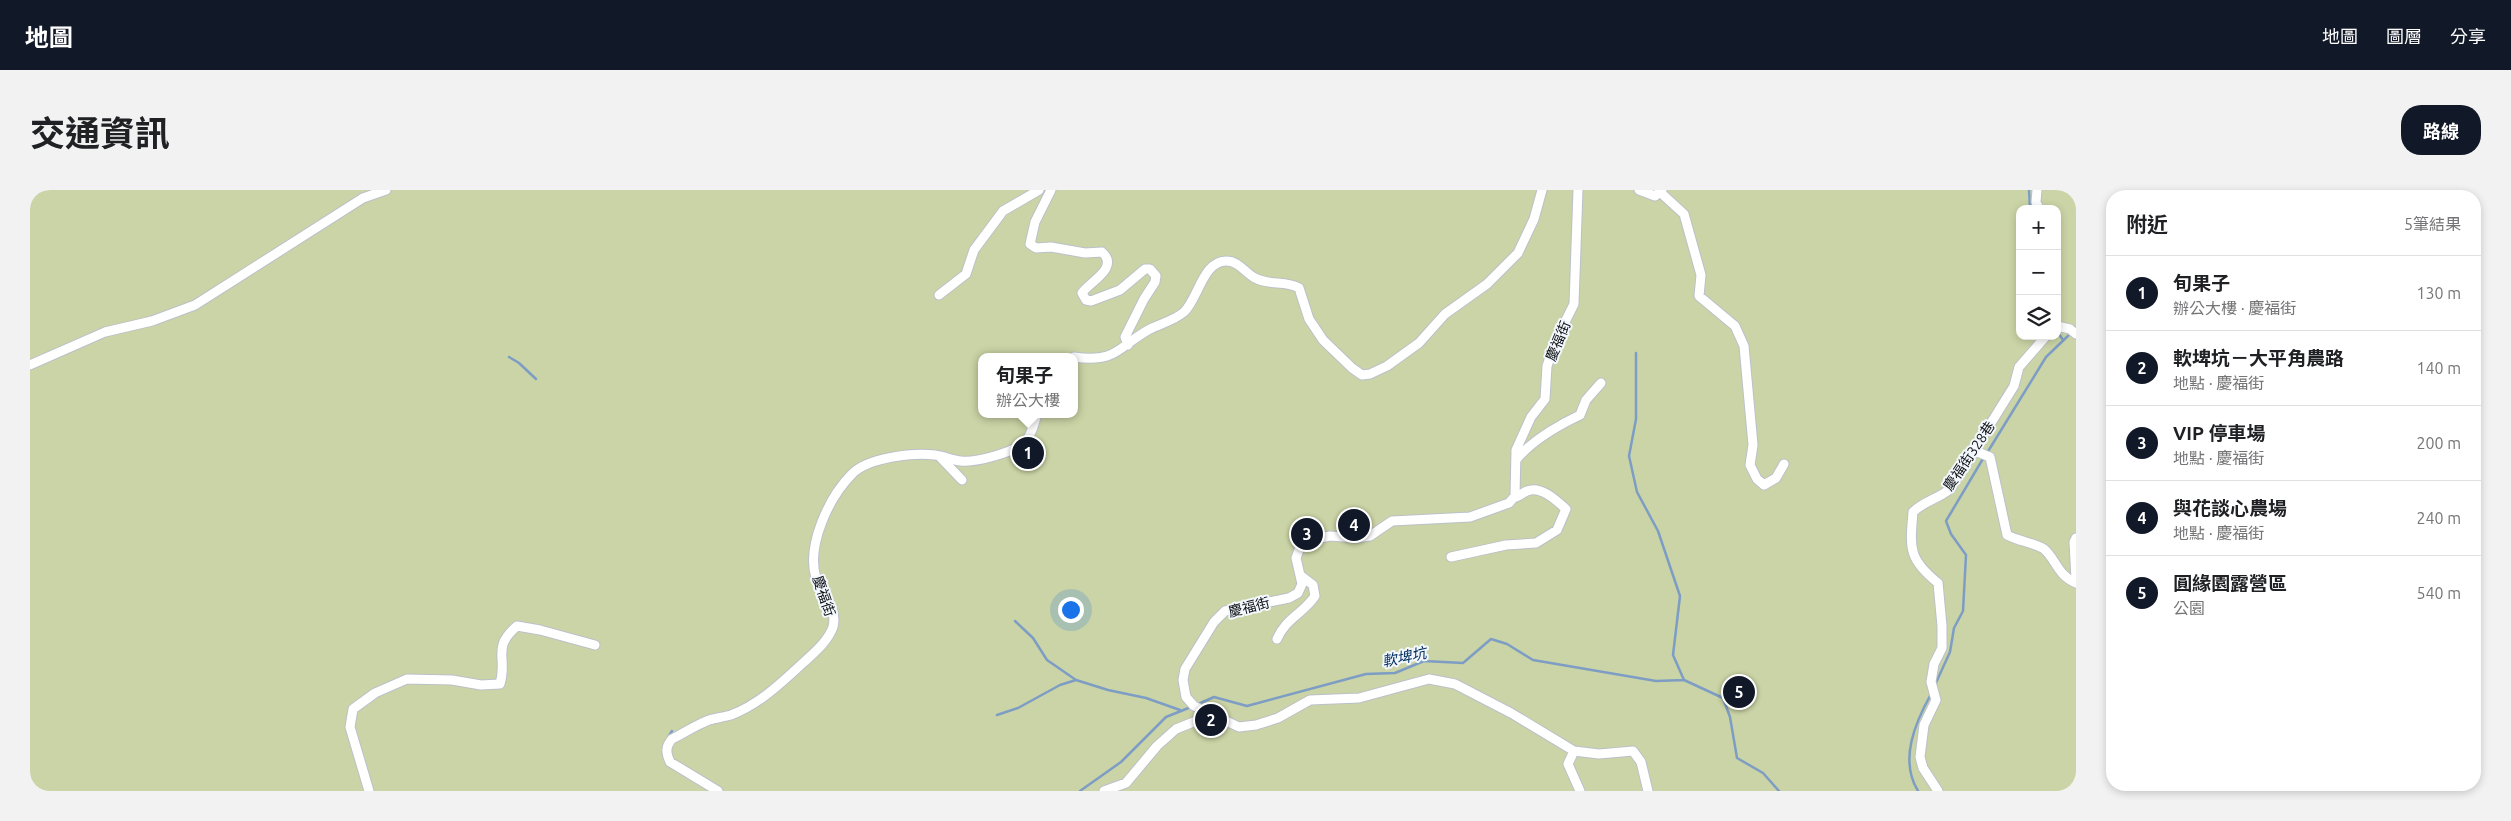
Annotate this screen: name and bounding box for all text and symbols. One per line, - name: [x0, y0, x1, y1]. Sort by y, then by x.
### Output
- text: 地圖: [25, 24, 73, 51]
- text: 地圖: [2322, 26, 2358, 46]
- text: 圖層: [2386, 26, 2422, 46]
- text: 分享: [2450, 26, 2486, 46]
- button: 路線: [2401, 105, 2481, 155]
- text: 交通資訊: [30, 113, 170, 153]
- map controls: [2016, 205, 2061, 340]
- button: +: [2016, 205, 2061, 250]
- text: 附近: [2126, 212, 2168, 236]
- text: 5筆結果: [2404, 215, 2461, 233]
- button: −: [2016, 250, 2061, 295]
- text: 旬果子: [2173, 272, 2230, 294]
- text: 1: [2137, 284, 2147, 302]
- text: 130 m: [2416, 284, 2461, 302]
- button: layers: [2016, 295, 2061, 340]
- text: 辦公大樓 · 慶福街: [2173, 299, 2296, 317]
- street label: 慶福街: [1542, 319, 1574, 363]
- text: 軟埤坑－大平角農路: [2173, 347, 2344, 369]
- popup: [978, 353, 1078, 418]
- text: 2: [2137, 359, 2147, 377]
- text: 140 m: [2416, 359, 2461, 377]
- text: 旬果子: [996, 364, 1053, 386]
- text: 地點 · 慶福街: [2173, 374, 2264, 392]
- text: 辦公大樓: [996, 391, 1060, 409]
- street label: 慶福街328巷: [1940, 418, 1998, 494]
- text: VIP 停車場: [2173, 422, 2266, 444]
- pin: 1: [1012, 434, 1044, 472]
- text: 3: [2137, 434, 2147, 452]
- text: 200 m: [2416, 434, 2461, 452]
- text: 地點 · 慶福街: [2173, 449, 2264, 467]
- text: 與花談心農場: [2173, 497, 2287, 519]
- pin: 4: [1338, 506, 1370, 544]
- text: 4: [2137, 509, 2147, 527]
- text: 240 m: [2416, 509, 2461, 527]
- pin: 3: [1291, 515, 1323, 553]
- text: 地點 · 慶福街: [2173, 524, 2264, 542]
- text: 圓緣園露營區: [2173, 572, 2287, 594]
- street label: 慶福街: [810, 574, 838, 618]
- text: 5: [2137, 584, 2147, 602]
- text: 540 m: [2416, 584, 2461, 602]
- street label: 慶福街: [1227, 594, 1271, 620]
- your location: [1058, 597, 1084, 623]
- text: 公園: [2173, 599, 2205, 617]
- water label: 軟埤坑: [1380, 644, 1430, 670]
- pin: 5: [1723, 673, 1755, 711]
- pin: 2: [1195, 701, 1227, 739]

